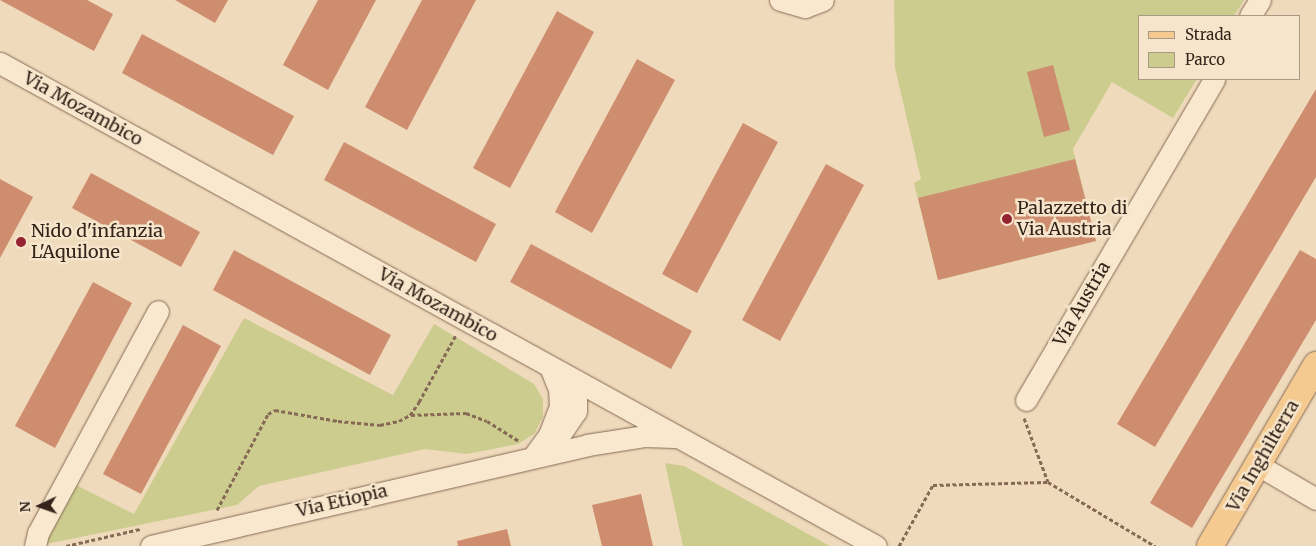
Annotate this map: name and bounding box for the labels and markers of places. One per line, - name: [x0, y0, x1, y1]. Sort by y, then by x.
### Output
- place label: Palazzetto di Via Austria: [1017, 198, 1128, 240]
- marker: Palazzetto di Via Austria: [1001, 213, 1013, 225]
- place label: Nido d'infanzia L'Aquilone: [31, 221, 163, 264]
- marker: Nido d'infanzia L'Aquilone: [15, 236, 27, 248]

